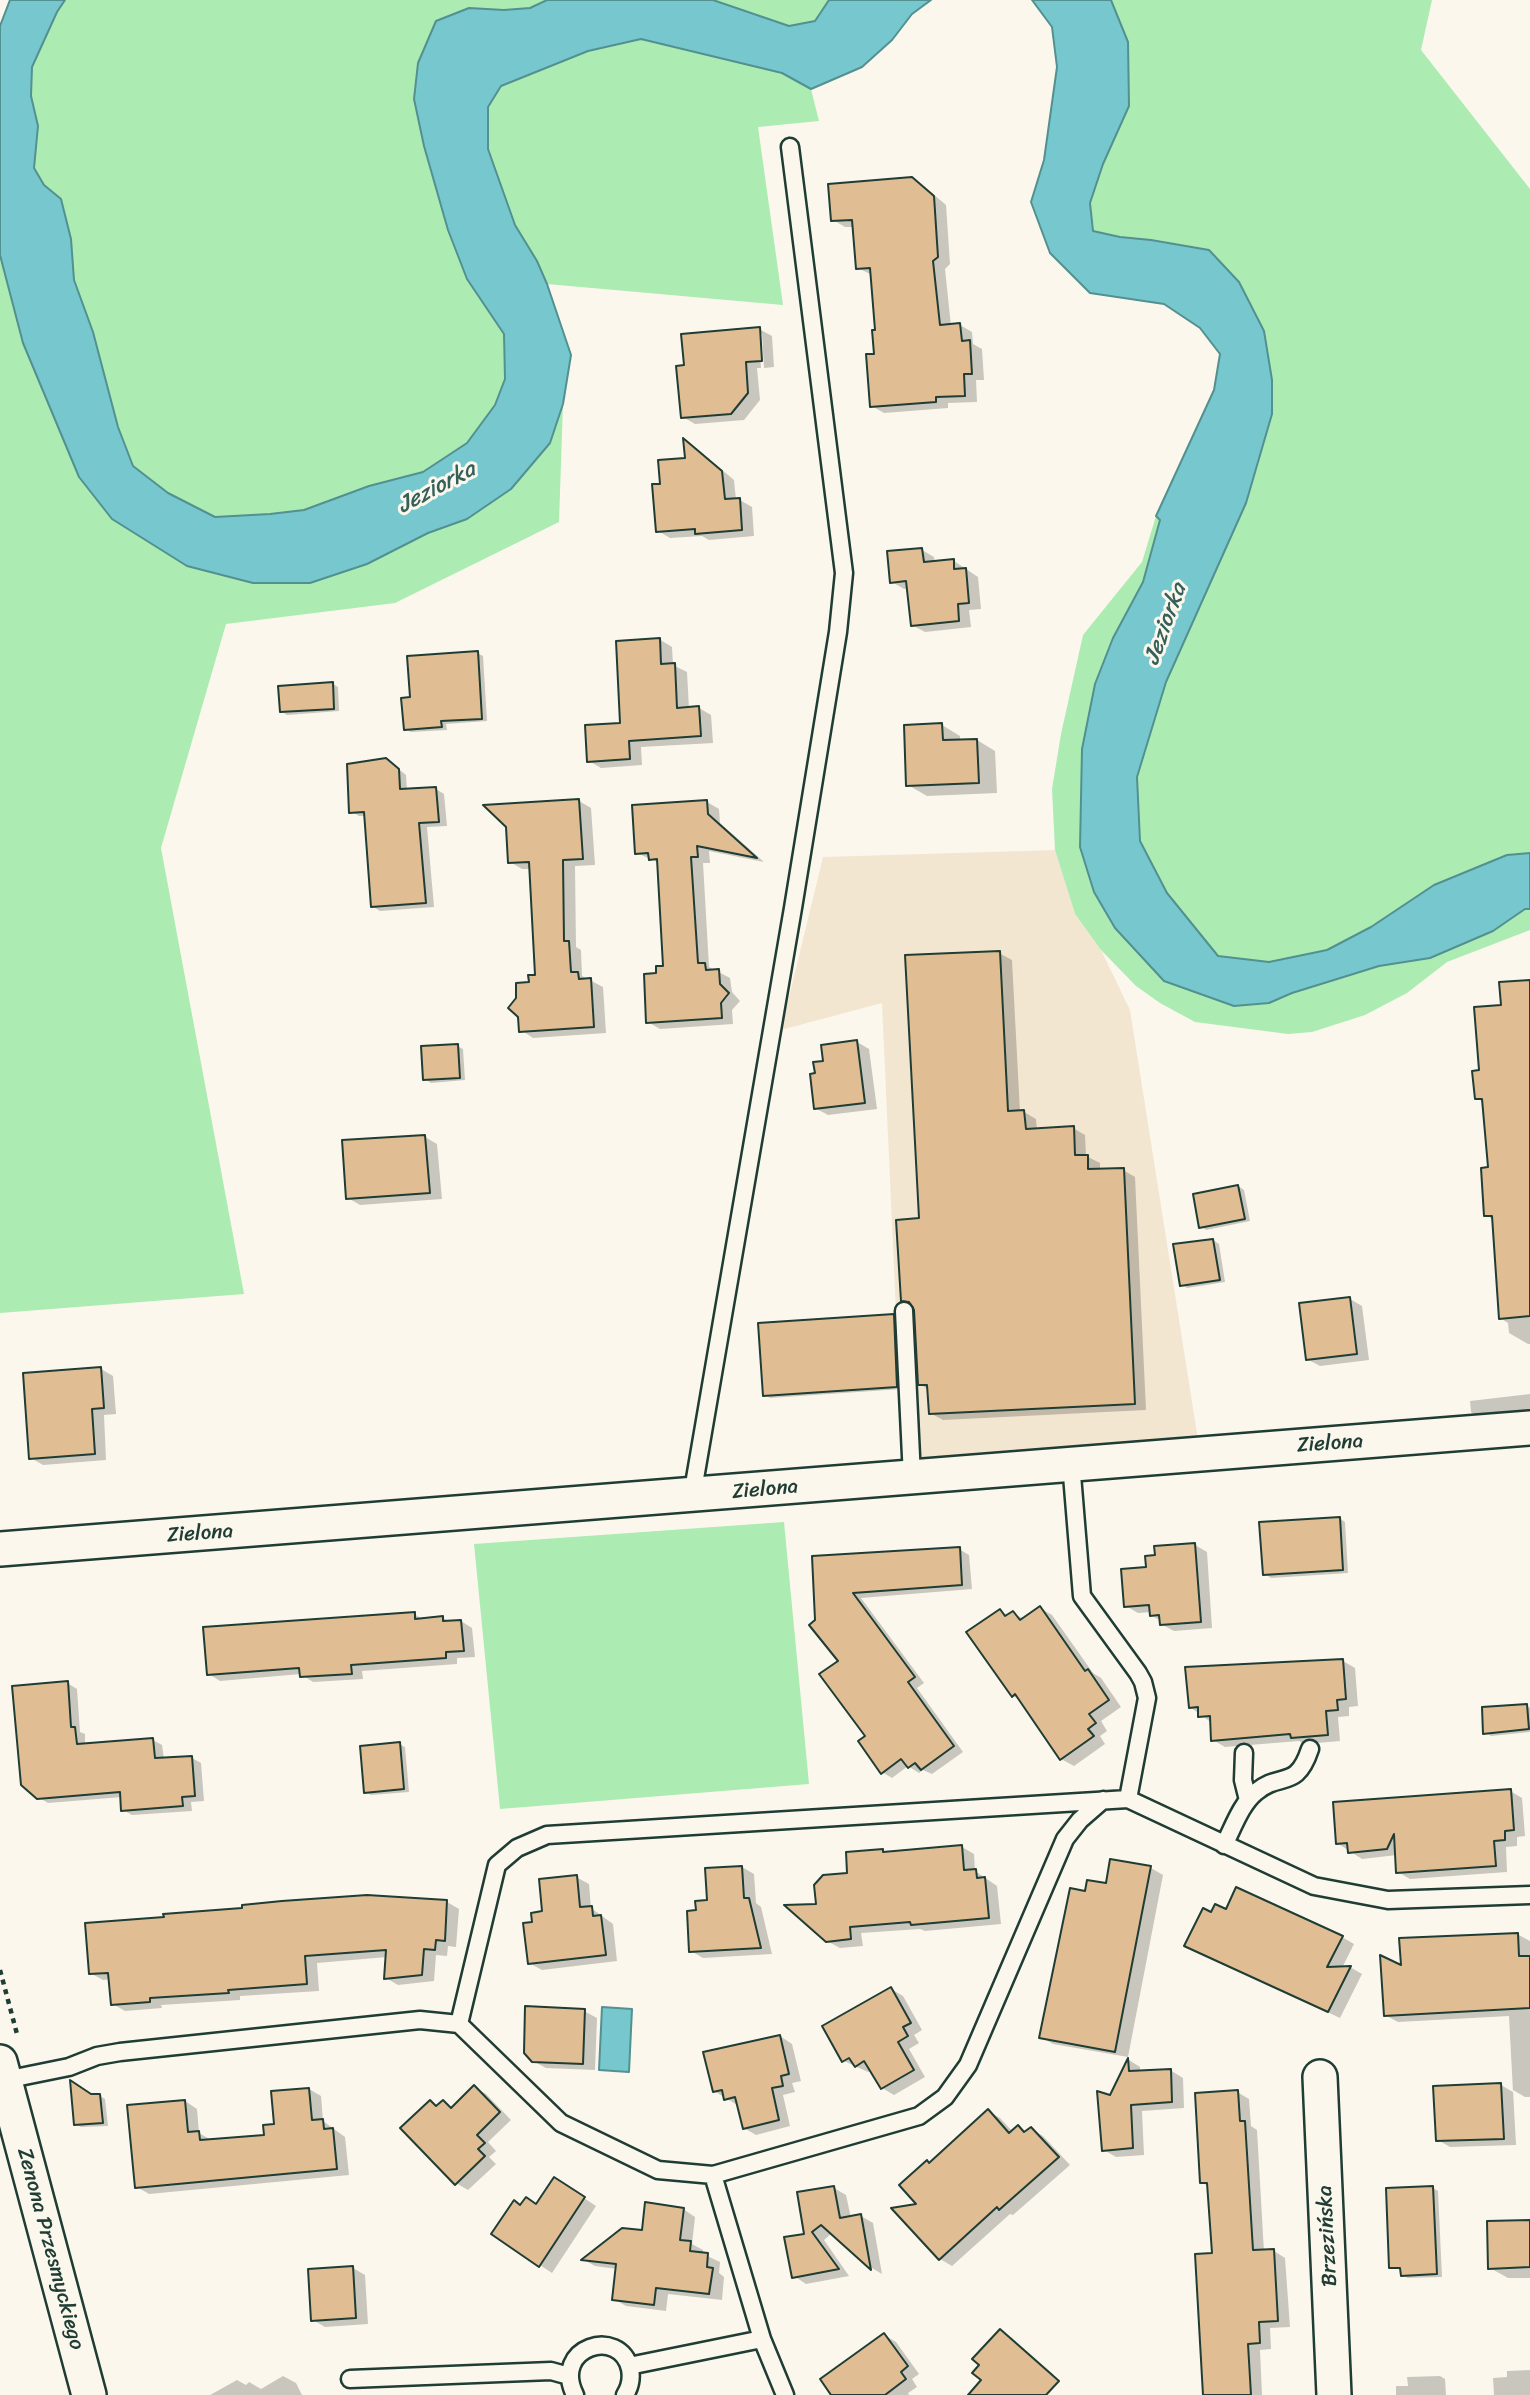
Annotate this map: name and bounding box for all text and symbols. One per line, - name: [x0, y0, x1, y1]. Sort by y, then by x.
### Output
- water label: Jeziorka: [393, 456, 481, 520]
- water label: Jeziorka: [1139, 580, 1193, 668]
- street label: Zielona: [1296, 1429, 1364, 1459]
- street label: Zielona: [731, 1475, 799, 1505]
- street label: Zielona: [166, 1519, 234, 1549]
- street label: Zenona Przesmyckiego: [11, 2145, 89, 2353]
- street label: Brzezińska: [1313, 2185, 1343, 2287]

